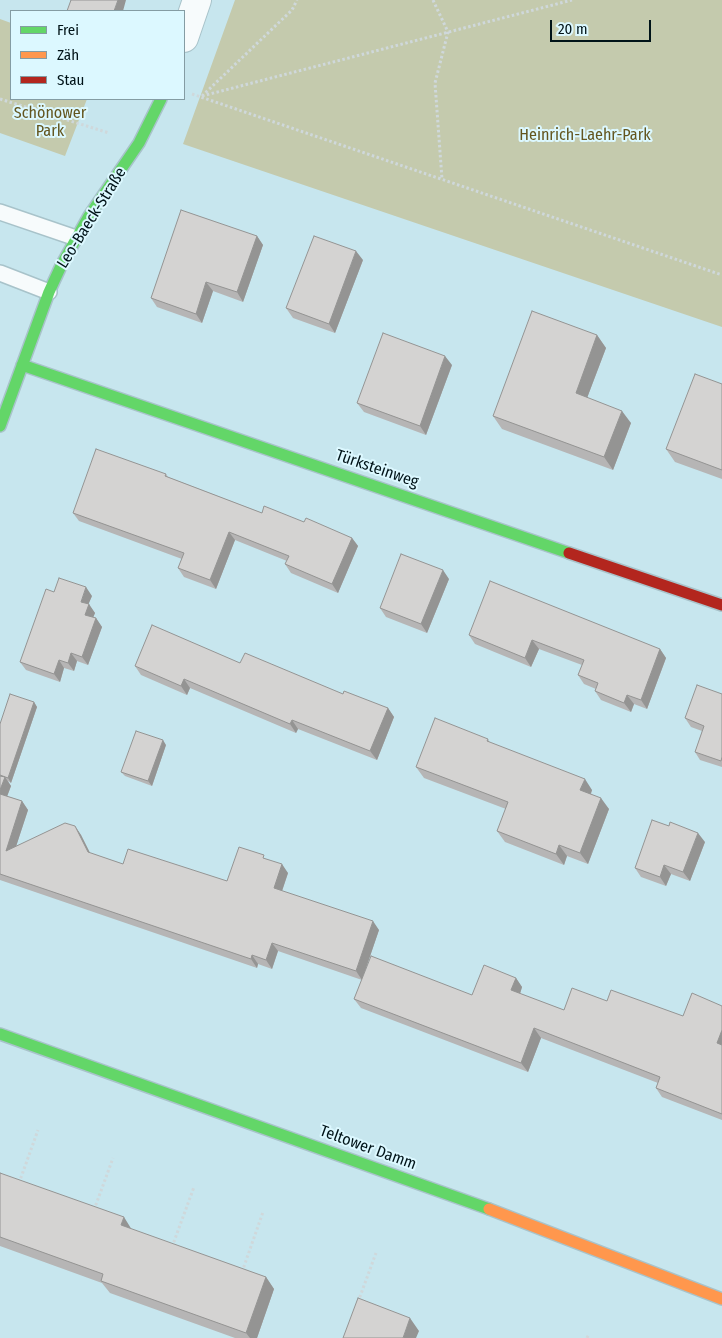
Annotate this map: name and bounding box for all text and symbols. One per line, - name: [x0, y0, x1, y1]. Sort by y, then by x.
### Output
- legend: [10, 10, 185, 100]
- scale bar: [552, 10, 653, 42]
- text: 20 m: [558, 20, 588, 38]
- text: Frei: [57, 21, 79, 39]
- text: Zäh: [57, 46, 79, 64]
- text: Stau: [57, 71, 84, 89]
- park label: Schönower Park: [14, 104, 86, 142]
- park label: Heinrich-Laehr-Park: [519, 126, 651, 146]
- street label: Leo-Baeck-Straße: [53, 164, 131, 272]
- street label: Türksteinweg: [333, 446, 421, 492]
- street label: Teltower Damm: [317, 1122, 419, 1174]

